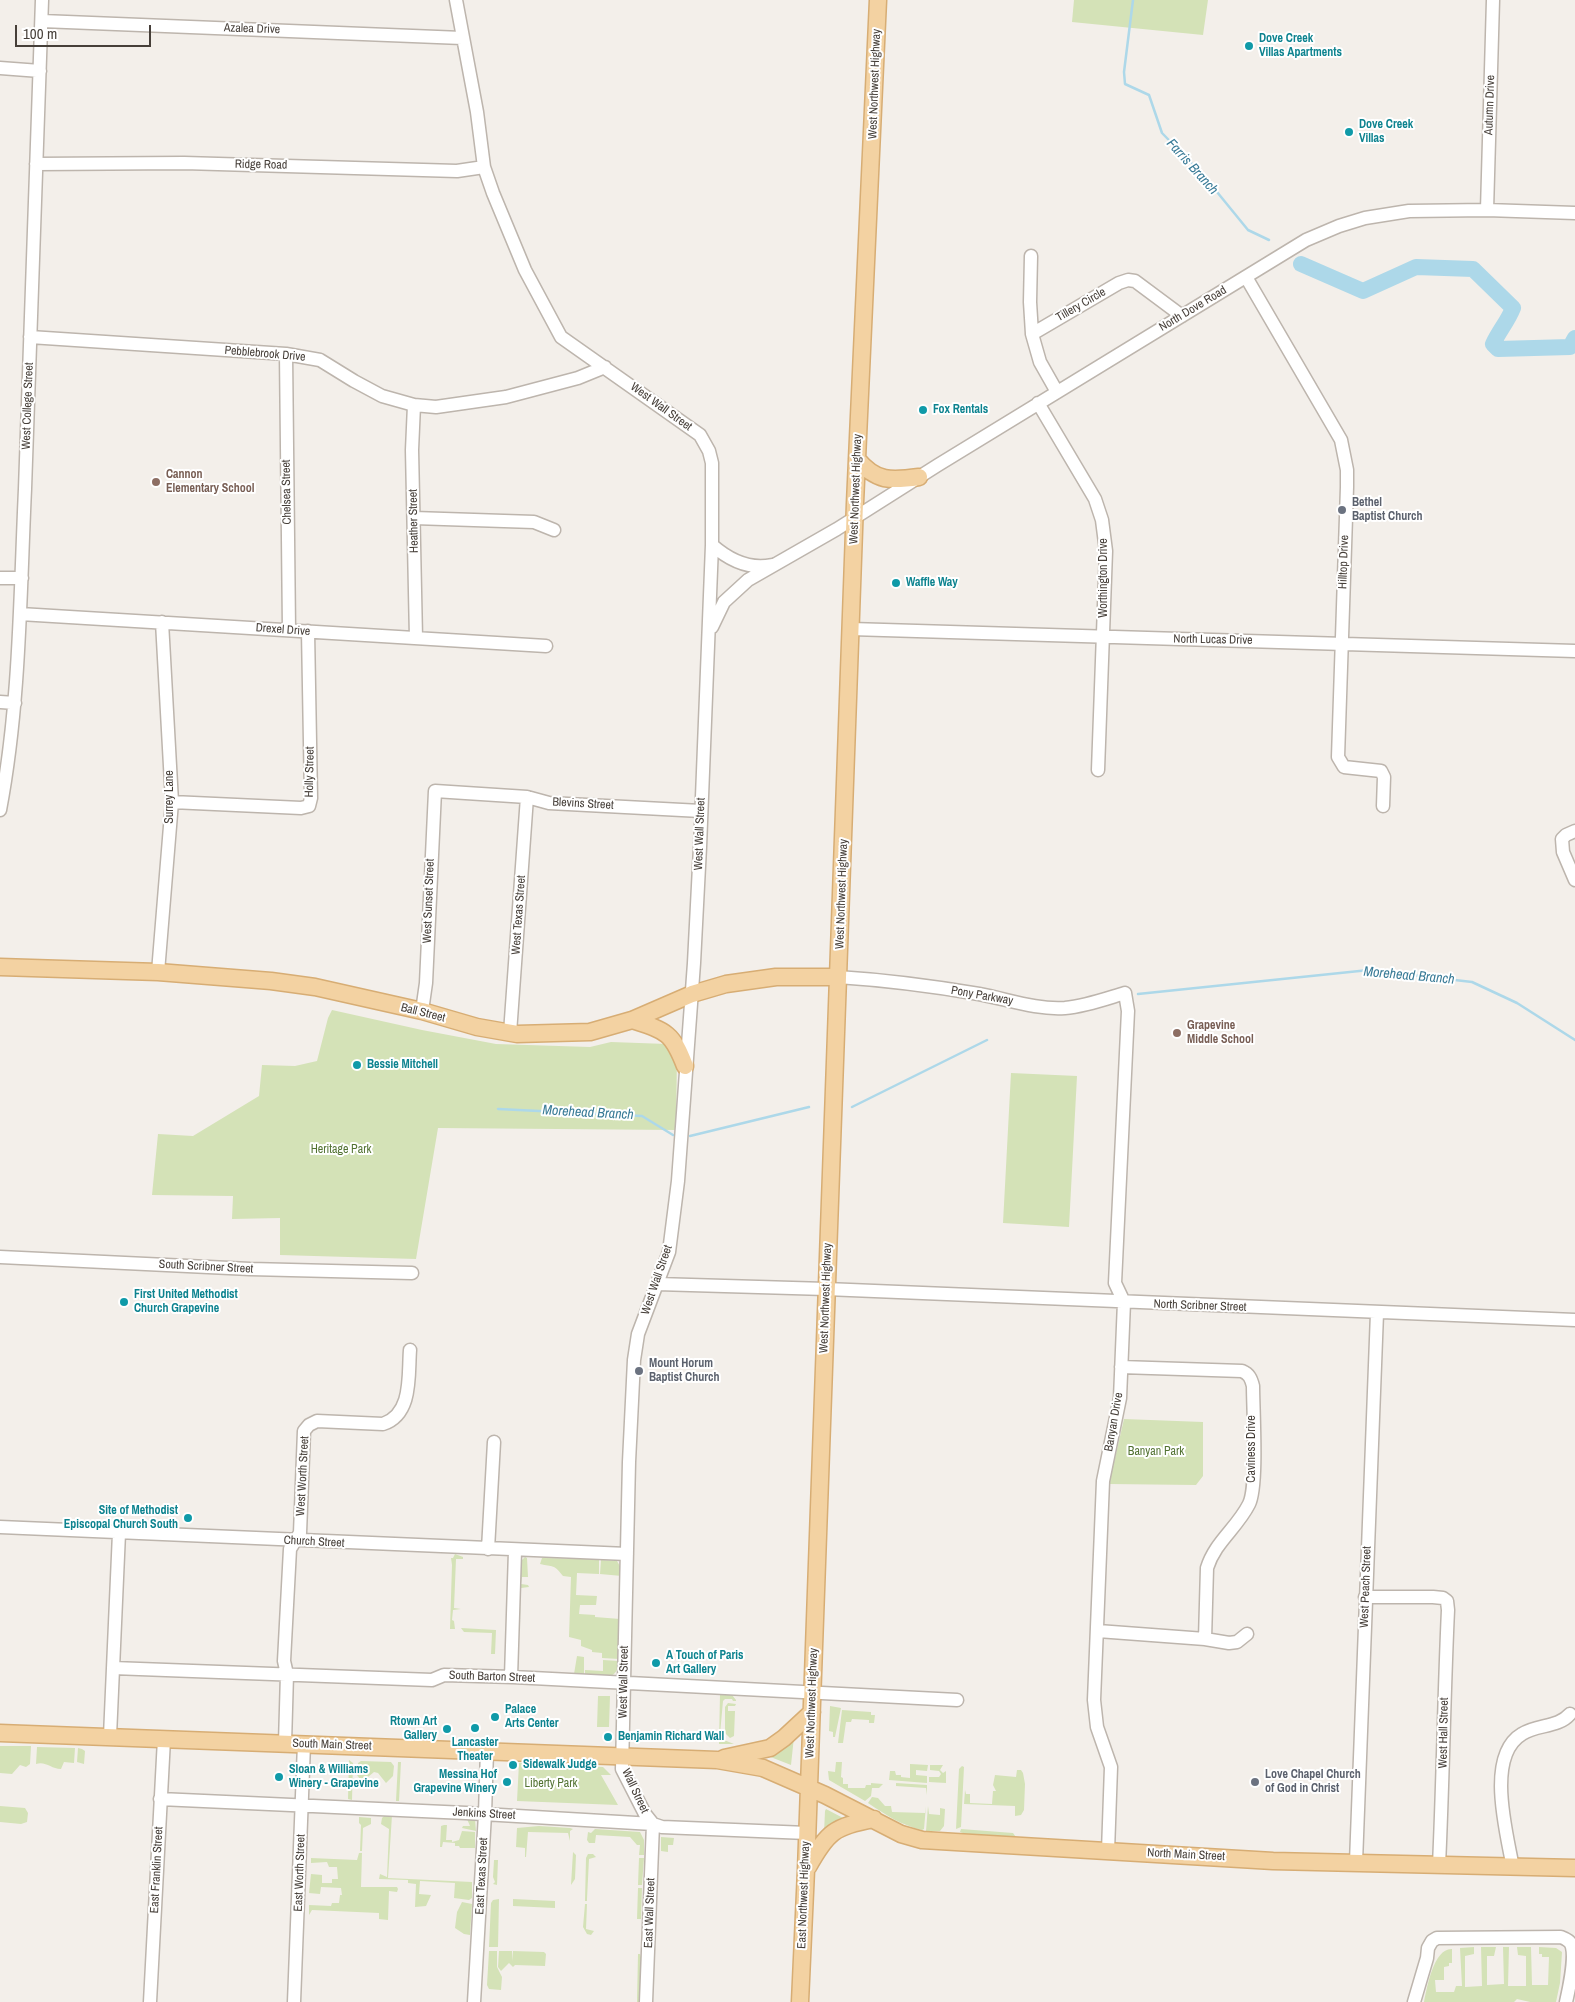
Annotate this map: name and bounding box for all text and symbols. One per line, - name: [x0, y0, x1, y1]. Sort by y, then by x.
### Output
- scale bar: [18, 15, 154, 47]
- street label: Azalea Drive: [224, 21, 280, 37]
- text: 100 m: [23, 23, 57, 44]
- street label: West Northwest Highway: [866, 29, 884, 139]
- place label: Dove Creek Villas Apartments: [1259, 32, 1342, 60]
- marker: Dove Creek Villas Apartments: [1243, 40, 1255, 52]
- street label: Autumn Drive: [1482, 75, 1498, 135]
- place label: Dove Creek Villas: [1359, 118, 1413, 146]
- marker: Dove Creek Villas: [1343, 126, 1355, 138]
- water label: Farris Branch: [1163, 136, 1221, 198]
- street label: Ridge Road: [235, 157, 287, 173]
- street label: North Dove Road: [1157, 283, 1229, 335]
- street label: Tillery Circle: [1054, 285, 1108, 325]
- street label: Pebblebrook Drive: [224, 343, 306, 365]
- street label: West College Street: [19, 362, 37, 450]
- street label: West Wall Street: [627, 380, 695, 434]
- place label: Fox Rentals: [933, 403, 988, 417]
- marker: Fox Rentals: [917, 404, 929, 416]
- street label: West Northwest Highway: [847, 434, 865, 544]
- street label: Chelsea Street: [279, 459, 295, 525]
- place label: Cannon Elementary School: [166, 468, 255, 496]
- marker: Cannon Elementary School: [150, 476, 162, 488]
- street label: Heather Street: [406, 489, 422, 553]
- place label: Bethel Baptist Church: [1352, 496, 1423, 524]
- marker: Bethel Baptist Church: [1336, 504, 1348, 516]
- street label: Hilltop Drive: [1336, 535, 1352, 589]
- street label: Worthington Drive: [1097, 538, 1111, 618]
- place label: Waffle Way: [906, 576, 958, 590]
- marker: Waffle Way: [890, 577, 902, 589]
- street label: Drexel Drive: [255, 621, 311, 639]
- street label: North Lucas Drive: [1173, 632, 1253, 648]
- street label: Holly Street: [302, 746, 318, 798]
- street label: Surrey Lane: [163, 770, 177, 824]
- street label: Blevins Street: [552, 795, 614, 813]
- street label: West Wall Street: [692, 797, 708, 871]
- street label: West Northwest Highway: [833, 839, 851, 949]
- street label: West Sunset Street: [420, 858, 438, 944]
- street label: West Texas Street: [509, 875, 529, 955]
- water label: Morehead Branch: [1363, 964, 1455, 988]
- street label: Pony Parkway: [950, 983, 1014, 1009]
- street label: Ball Street: [399, 1001, 447, 1025]
- place label: Grapevine Middle School: [1187, 1019, 1254, 1047]
- marker: Grapevine Middle School: [1171, 1027, 1183, 1039]
- place label: Bessie Mitchell: [367, 1058, 438, 1072]
- marker: Bessie Mitchell: [351, 1059, 363, 1071]
- water label: Morehead Branch: [542, 1102, 634, 1124]
- park label: Heritage Park: [311, 1143, 371, 1157]
- street label: West Wall Street: [638, 1243, 676, 1317]
- street label: West Northwest Highway: [817, 1243, 835, 1353]
- street label: South Scribner Street: [158, 1257, 254, 1277]
- place label: First United Methodist Church Grapevine: [134, 1288, 238, 1316]
- marker: First United Methodist Church Grapevine: [118, 1296, 130, 1308]
- street label: North Scribner Street: [1153, 1297, 1247, 1315]
- place label: Mount Horum Baptist Church: [649, 1357, 720, 1385]
- marker: Mount Horum Baptist Church: [633, 1365, 645, 1377]
- street label: Banyan Drive: [1102, 1391, 1126, 1453]
- street label: Caviness Drive: [1245, 1415, 1259, 1483]
- street label: West Worth Street: [294, 1436, 312, 1516]
- park label: Banyan Park: [1128, 1445, 1184, 1459]
- place label: Site of Methodist Episcopal Church South: [64, 1504, 178, 1532]
- marker: Site of Methodist Episcopal Church South: [182, 1512, 194, 1524]
- street label: Church Street: [283, 1533, 345, 1551]
- street label: West Peach Street: [1357, 1546, 1375, 1628]
- street label: West Wall Street: [616, 1646, 632, 1718]
- street label: West Northwest Highway: [803, 1648, 821, 1758]
- place label: A Touch of Paris Art Gallery: [666, 1649, 743, 1677]
- marker: A Touch of Paris Art Gallery: [650, 1657, 662, 1669]
- street label: South Barton Street: [449, 1668, 535, 1686]
- street label: West Hall Street: [1436, 1697, 1452, 1769]
- place label: Palace Arts Center: [505, 1703, 559, 1731]
- marker: Palace Arts Center: [489, 1711, 501, 1723]
- place label: Rtown Art Gallery: [390, 1715, 437, 1743]
- marker: Lancaster Theater: [469, 1722, 481, 1734]
- marker: Rtown Art Gallery: [441, 1723, 453, 1735]
- place label: Benjamin Richard Wall: [618, 1730, 724, 1744]
- marker: Benjamin Richard Wall: [602, 1731, 614, 1743]
- street label: South Main Street: [292, 1736, 372, 1754]
- place label: Lancaster Theater: [452, 1736, 498, 1764]
- place label: Sidewalk Judge: [523, 1758, 597, 1772]
- marker: Sidewalk Judge: [507, 1759, 519, 1771]
- place label: Sloan & Williams Winery - Grapevine: [289, 1763, 379, 1791]
- street label: Wall Street: [618, 1766, 652, 1816]
- place label: Messina Hof Grapevine Winery: [413, 1768, 497, 1796]
- place label: Love Chapel Church of God in Christ: [1265, 1768, 1361, 1796]
- marker: Sloan & Williams Winery - Grapevine: [273, 1771, 285, 1783]
- marker: Messina Hof Grapevine Winery: [501, 1776, 513, 1788]
- marker: Love Chapel Church of God in Christ: [1249, 1776, 1261, 1788]
- park label: Liberty Park: [524, 1777, 578, 1791]
- street label: Jenkins Street: [452, 1805, 516, 1823]
- street label: East Franklin Street: [148, 1826, 166, 1914]
- street label: East Worth Street: [291, 1834, 309, 1912]
- street label: East Texas Street: [473, 1837, 491, 1915]
- street label: East Northwest Highway: [795, 1841, 813, 1949]
- street label: North Main Street: [1147, 1846, 1225, 1864]
- street label: East Wall Street: [642, 1878, 658, 1948]

